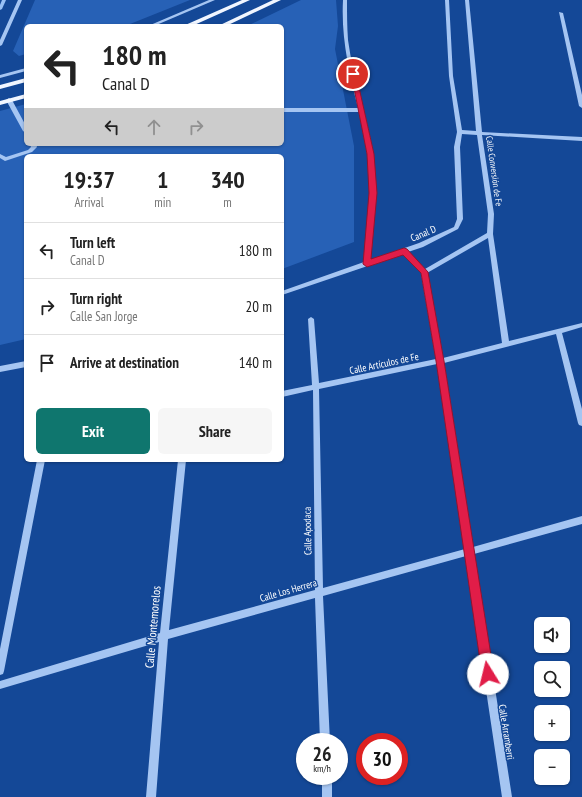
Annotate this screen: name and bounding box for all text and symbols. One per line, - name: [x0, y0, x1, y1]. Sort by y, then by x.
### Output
- text: 180 m: [102, 36, 166, 73]
- icon: left: [36, 40, 88, 92]
- pin: [336, 57, 370, 91]
- icon: arrive: [342, 63, 364, 85]
- text: Canal D: [102, 72, 150, 95]
- icon: left: [101, 116, 123, 138]
- icon: ahead: [143, 116, 165, 138]
- icon: right: [185, 116, 207, 138]
- street label: Calle Conversión de Fe: [484, 135, 505, 207]
- text: 19:37: [63, 164, 115, 195]
- text: 1: [157, 164, 168, 195]
- text: 340: [210, 164, 245, 195]
- text: Arrival: [74, 194, 104, 211]
- text: min: [154, 194, 171, 211]
- text: m: [223, 194, 232, 211]
- street label: Canal D: [408, 222, 438, 245]
- text: Turn left: [70, 233, 115, 252]
- icon: left: [36, 240, 58, 262]
- text: 180 m: [239, 241, 272, 260]
- text: Canal D: [70, 252, 105, 269]
- text: Turn right: [70, 289, 122, 308]
- icon: right: [36, 296, 58, 318]
- text: 20 m: [246, 297, 272, 316]
- text: Calle San Jorge: [70, 308, 138, 325]
- street label: Calle Artículos de Fe: [348, 350, 420, 377]
- icon: arrive: [36, 352, 58, 374]
- text: Arrive at destination: [70, 353, 179, 372]
- text: 140 m: [239, 353, 272, 372]
- button: Exit: [36, 408, 150, 454]
- button: Share: [158, 408, 272, 454]
- street label: Calle Apodaca: [301, 507, 314, 555]
- street label: Calle Los Herrera: [258, 576, 318, 605]
- street label: Calle Montemorelos: [141, 585, 164, 669]
- map controls: [534, 617, 570, 785]
- button: sound: [534, 617, 570, 653]
- position arrow: [467, 653, 509, 695]
- button: search: [534, 661, 570, 697]
- street label: Calle Arramberri: [496, 703, 517, 761]
- button: +: [534, 705, 570, 741]
- speed limit sign: 30: [356, 733, 408, 785]
- text: 26: [312, 741, 332, 767]
- button: −: [534, 749, 570, 785]
- text: km/h: [313, 762, 331, 775]

